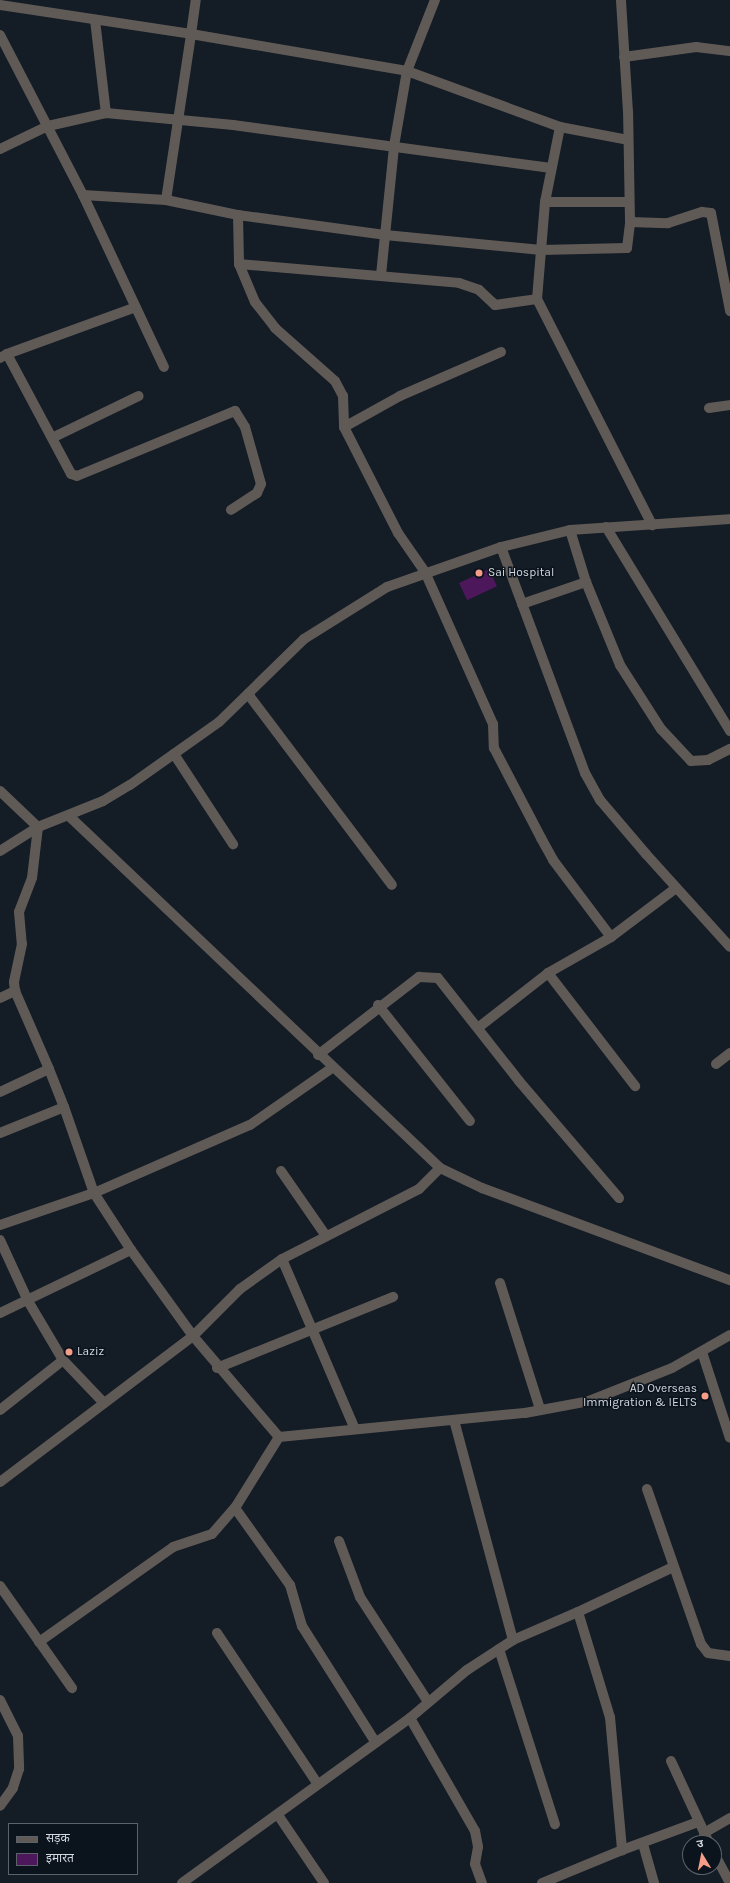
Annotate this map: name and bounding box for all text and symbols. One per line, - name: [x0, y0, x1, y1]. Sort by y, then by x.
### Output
- place label: Sai Hospital: [488, 566, 554, 580]
- marker: Sai Hospital: [473, 567, 485, 579]
- place label: Laziz: [77, 1345, 104, 1359]
- marker: Laziz: [64, 1347, 74, 1357]
- place label: AD Overseas Immigration & IELTS: [583, 1382, 697, 1410]
- marker: AD Overseas Immigration & IELTS: [700, 1391, 710, 1401]
- legend: [8, 1823, 138, 1875]
- text: सड़क: [46, 1831, 70, 1845]
- north arrow: [682, 1835, 722, 1875]
- text: उ: [696, 1837, 704, 1851]
- text: इमारत: [46, 1851, 74, 1865]

